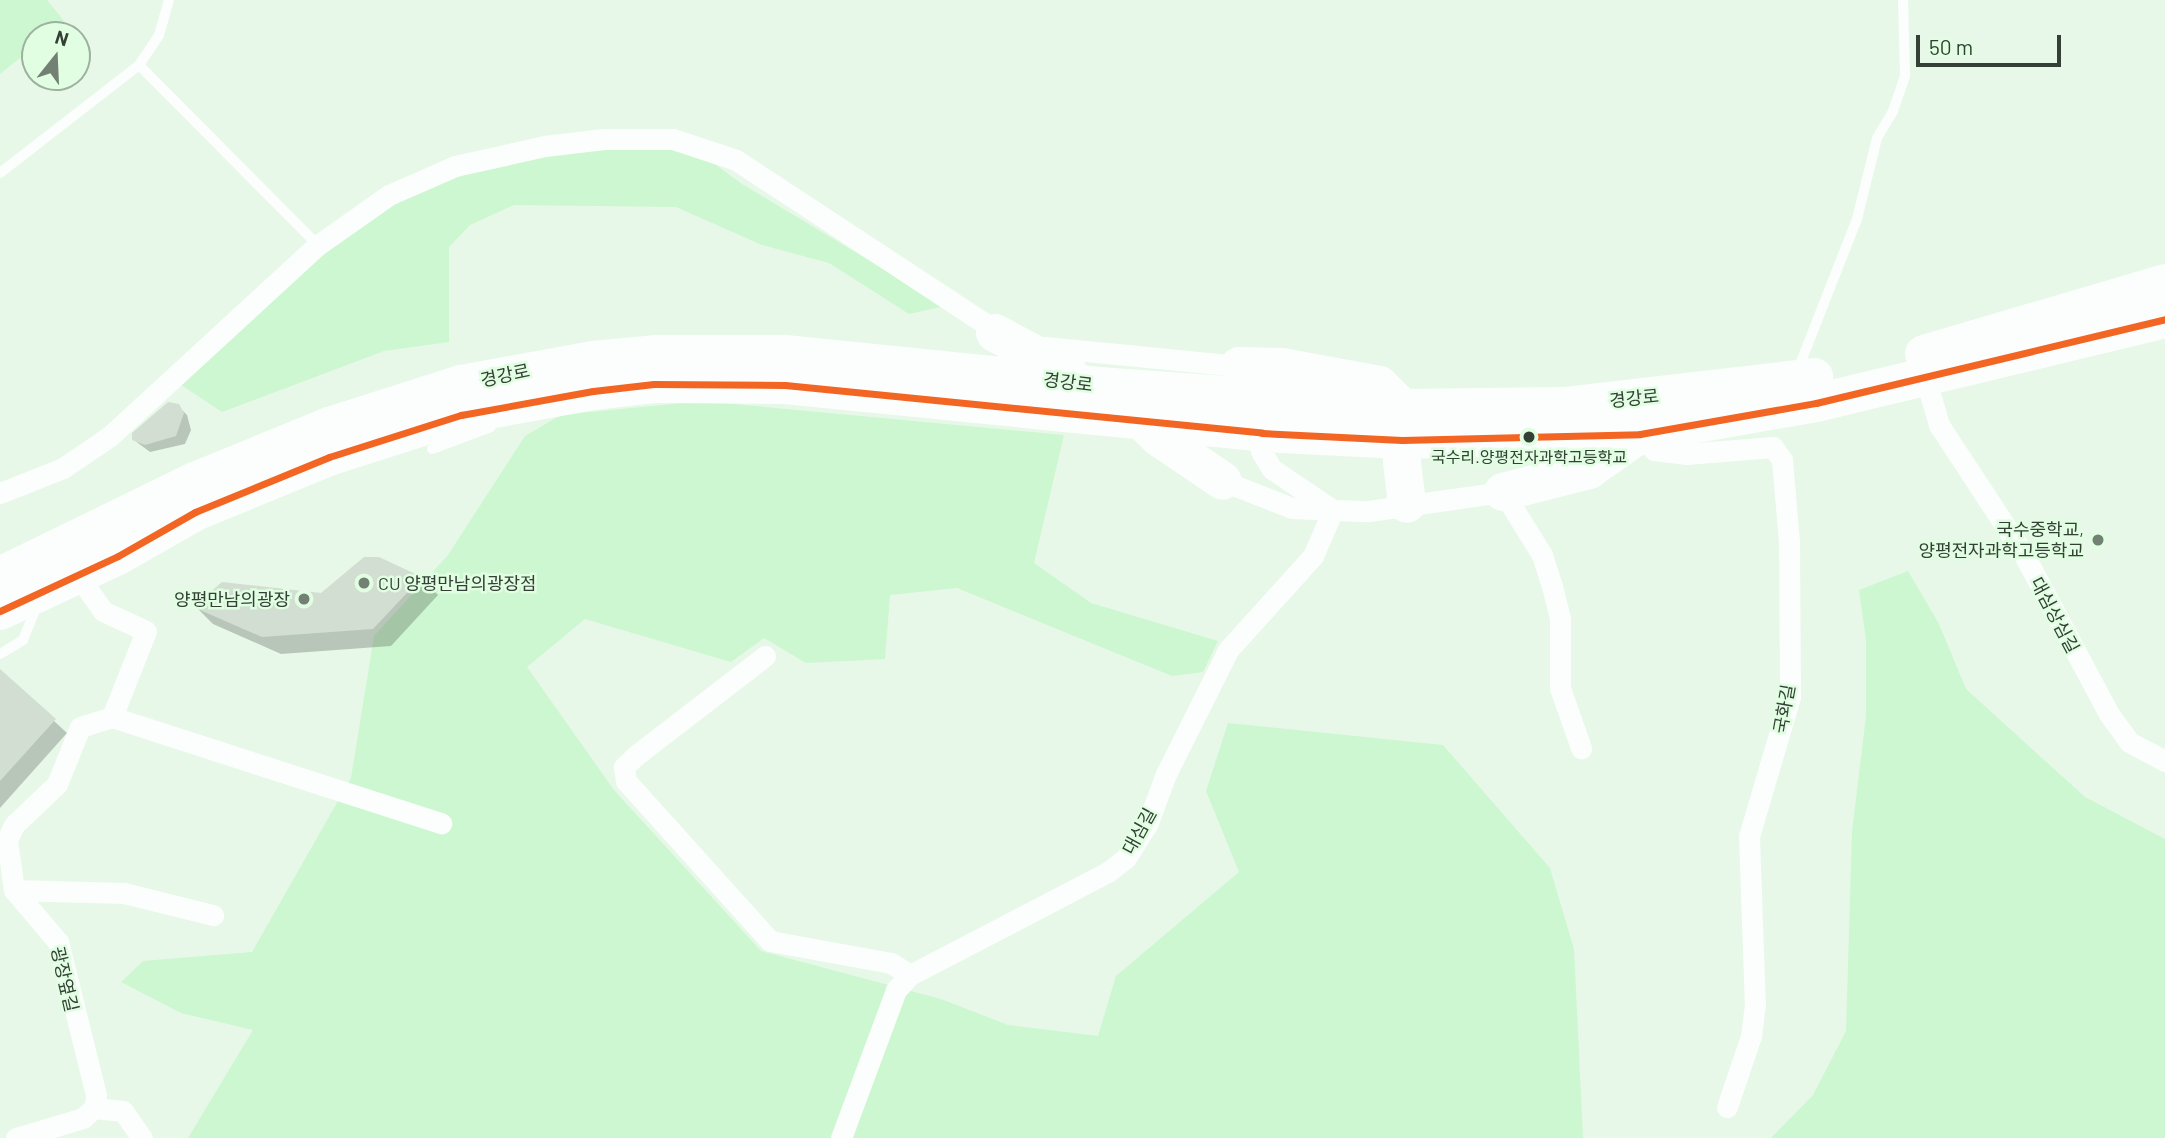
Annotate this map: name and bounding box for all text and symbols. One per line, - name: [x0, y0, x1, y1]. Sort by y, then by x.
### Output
- north arrow: [21, 21, 91, 91]
- scale bar: [1920, 21, 2065, 65]
- text: N: [52, 25, 72, 50]
- text: 50 m: [1929, 34, 1973, 59]
- street label: 경강로: [478, 359, 532, 391]
- street label: 경강로: [1042, 368, 1094, 396]
- street label: 경강로: [1608, 385, 1660, 411]
- marker: 국수리.양평전자과학고등학교: [1522, 430, 1536, 444]
- place label: 국수리.양평전자과학고등학교: [1431, 447, 1627, 467]
- place label: 국수중학교, 양평전자과학고등학교: [1918, 519, 2084, 562]
- marker: 국수중학교, 양평전자과학고등학교: [2090, 532, 2106, 548]
- place label: CU 양평만남의광장점: [378, 572, 537, 594]
- street label: 대심상심길: [2026, 573, 2084, 657]
- marker: CU 양평만남의광장점: [356, 575, 372, 591]
- place label: 양평만남의광장: [174, 588, 290, 610]
- marker: 양평만남의광장: [296, 591, 312, 607]
- street label: 국화길: [1769, 683, 1799, 735]
- street label: 대심길: [1118, 804, 1160, 858]
- street label: 광장옆길: [47, 944, 83, 1014]

